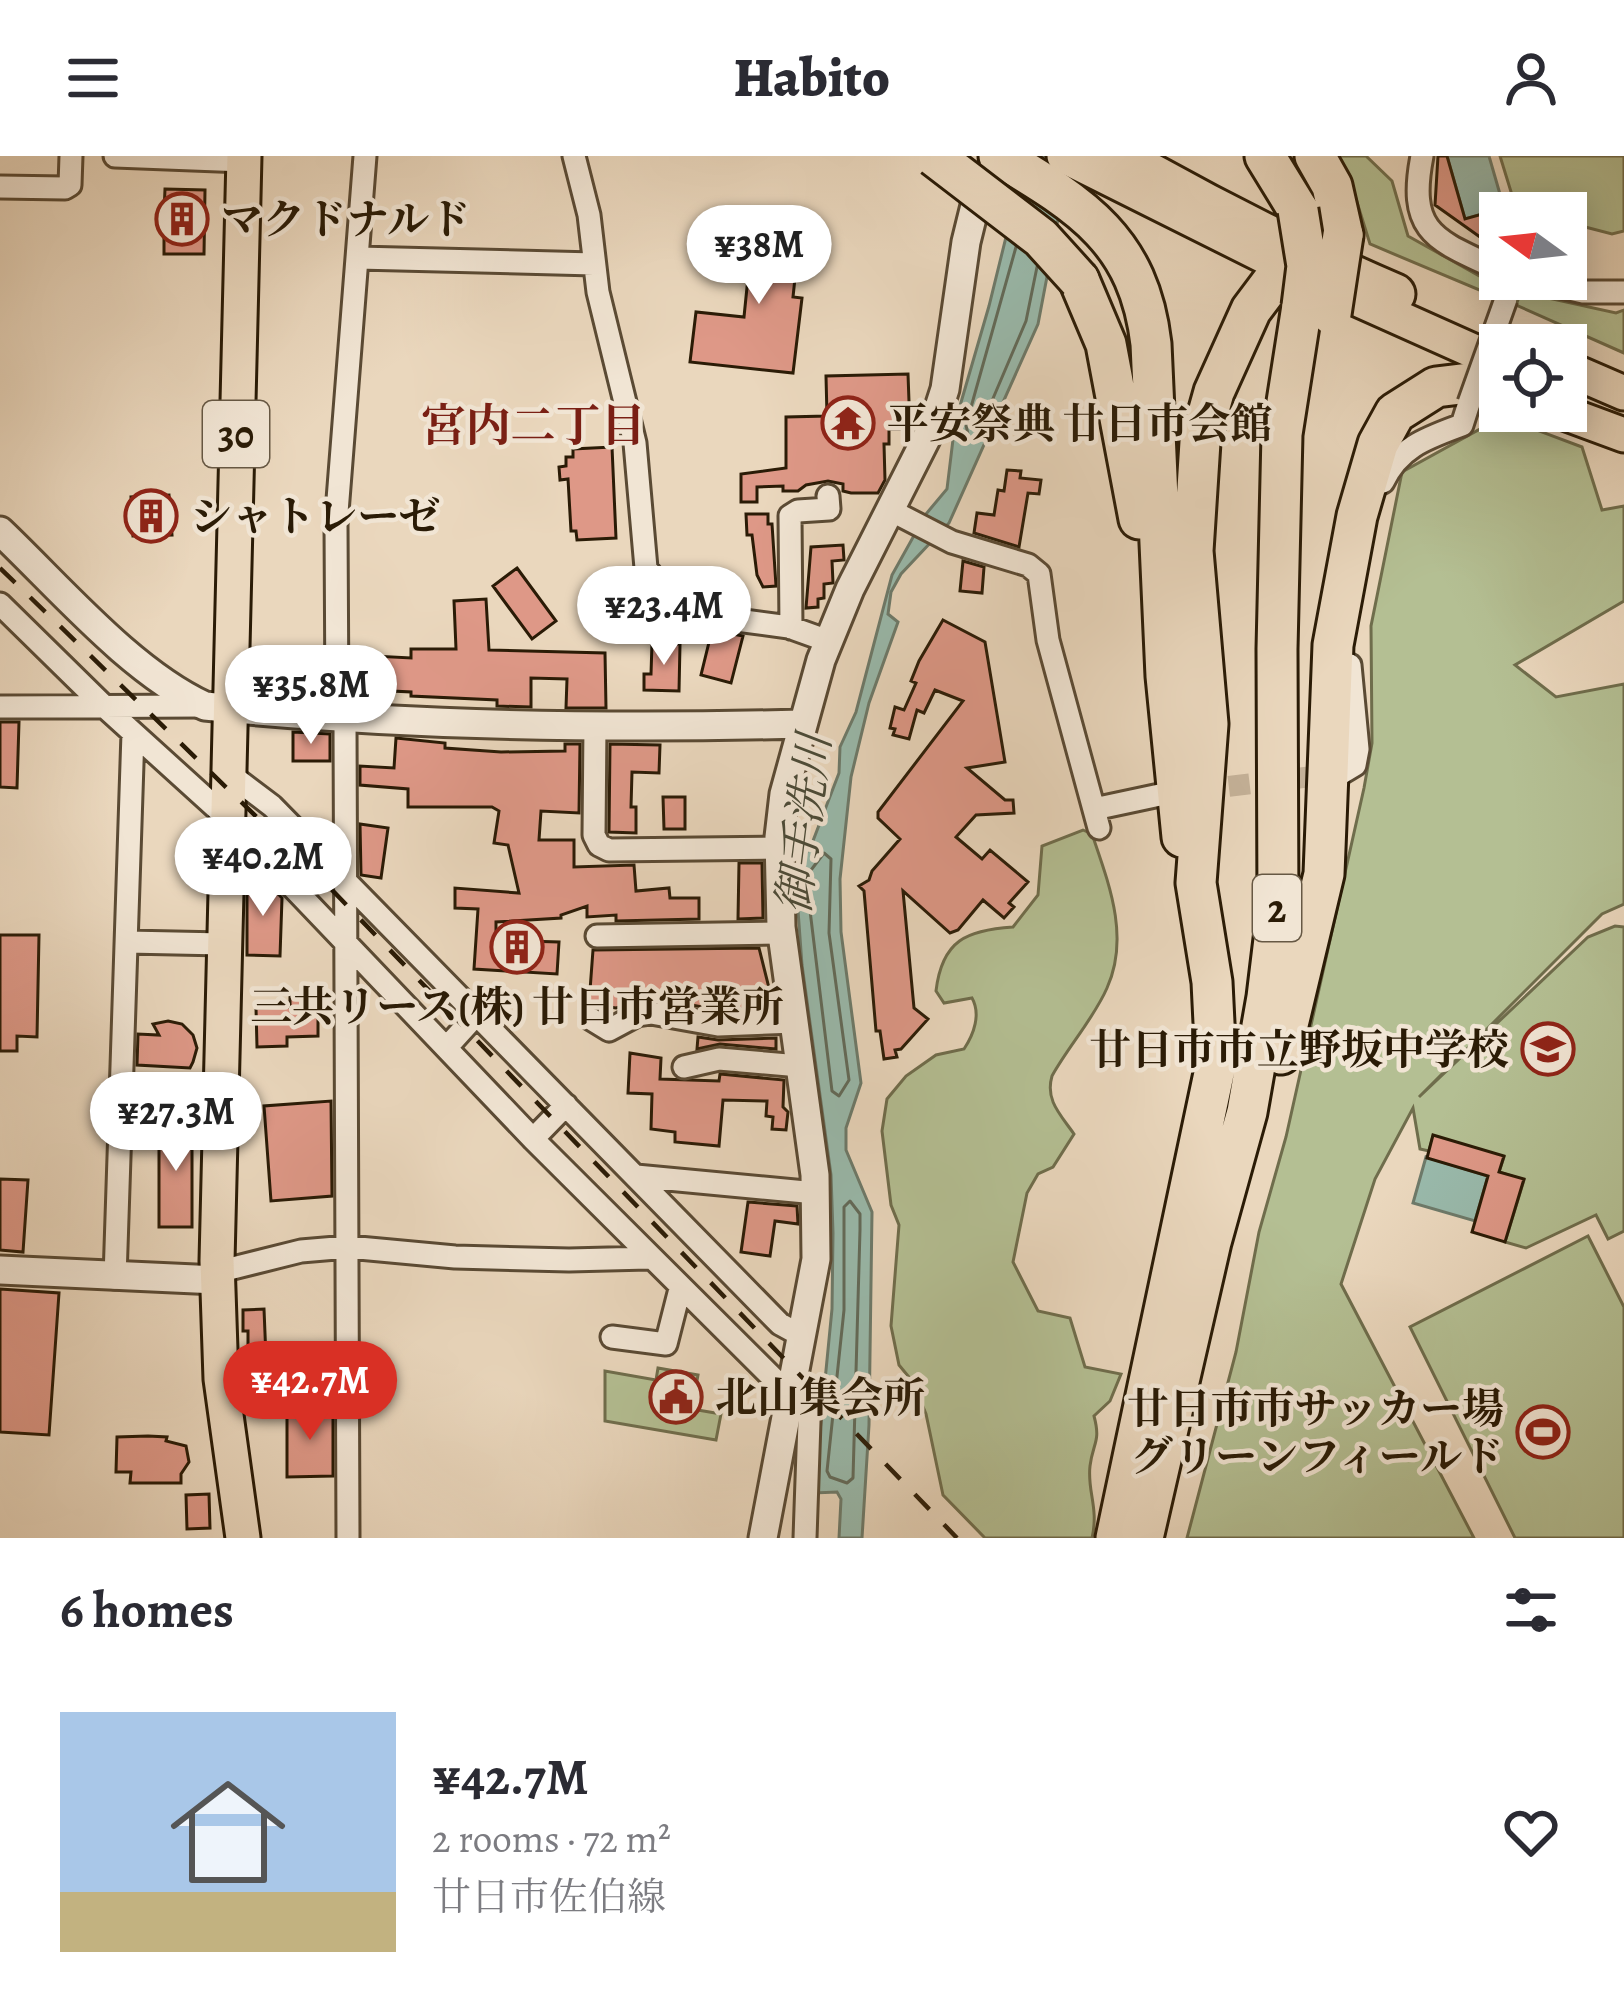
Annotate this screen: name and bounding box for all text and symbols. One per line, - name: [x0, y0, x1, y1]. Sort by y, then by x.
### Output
- text: Habito: [734, 41, 890, 115]
- icon: menu: [60, 45, 126, 111]
- icon: person: [1498, 45, 1564, 111]
- building icon: マクドナルド: [154, 191, 210, 247]
- place label: マクドナルド: [221, 191, 471, 248]
- north arrow: [1479, 192, 1587, 300]
- map controls: [1479, 192, 1587, 432]
- pin: ¥38M: [688, 205, 830, 307]
- text: ¥38M: [714, 217, 804, 270]
- button: locate: [1479, 324, 1587, 432]
- district label: 宮内二丁目: [420, 395, 646, 457]
- temple icon: 平安祭典 廿日市会館: [820, 395, 876, 451]
- place label: 平安祭典 廿日市会館: [887, 395, 1272, 452]
- road number: 30: [203, 401, 269, 467]
- building icon: シャトレーゼ: [123, 488, 179, 544]
- place label: シャトレーゼ: [190, 488, 440, 545]
- pin: ¥23.4M: [566, 566, 762, 668]
- text: ¥23.4M: [604, 578, 724, 631]
- pin: ¥35.8M: [213, 645, 409, 747]
- text: ¥35.8M: [252, 657, 370, 710]
- water label: 御手洗川: [762, 726, 846, 917]
- pin: ¥40.2M: [165, 817, 361, 919]
- text: ¥40.2M: [202, 829, 324, 882]
- road number: 2: [1253, 875, 1301, 941]
- building icon: 三共リース(株) 廿日市営業所: [489, 919, 545, 975]
- place label: 三共リース(株) 廿日市営業所: [250, 978, 784, 1035]
- place label: 廿日市市立野坂中学校: [1089, 1021, 1509, 1078]
- school or university icon: 廿日市市立野坂中学校: [1520, 1021, 1576, 1077]
- pin: ¥27.3M: [78, 1072, 274, 1174]
- text: ¥27.3M: [117, 1084, 235, 1137]
- pin: ¥42.7M: [212, 1341, 408, 1443]
- text: ¥42.7M: [250, 1353, 370, 1406]
- public building icon: 北山集会所: [648, 1369, 704, 1425]
- place label: 北山集会所: [715, 1369, 925, 1426]
- place label: 廿日市市サッカー場 グリーンフィールド: [1127, 1380, 1504, 1485]
- sports icon: 廿日市市サッカー場 グリーンフィールド: [1515, 1404, 1571, 1460]
- text: 6 homes: [60, 1575, 234, 1645]
- icon: filters: [1498, 1577, 1564, 1643]
- text: ¥42.7M: [432, 1742, 589, 1812]
- icon: home: [156, 1760, 300, 1904]
- icon: heart: [1498, 1799, 1564, 1865]
- text: 2 rooms · 72 m²: [432, 1812, 671, 1865]
- text: 廿日市佐伯線: [432, 1870, 666, 1923]

